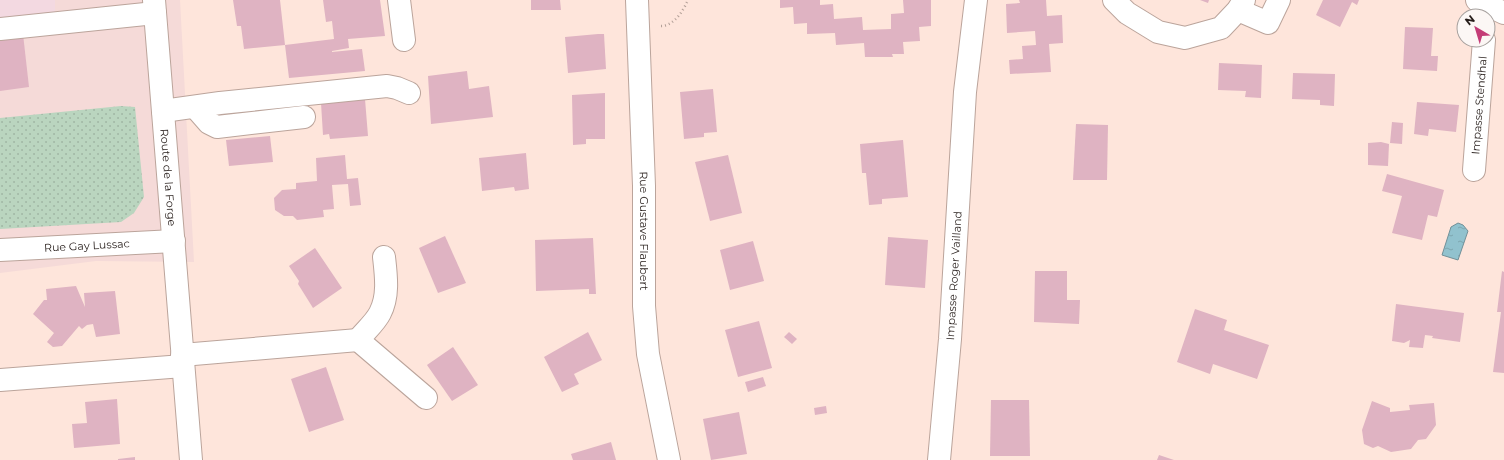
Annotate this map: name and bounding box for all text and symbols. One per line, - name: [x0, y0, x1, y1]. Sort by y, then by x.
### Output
- north arrow: [1456, 8, 1496, 48]
- text: N: [1462, 12, 1478, 28]
- street label: Impasse Stendhal: [1468, 55, 1490, 155]
- street label: Route de la Forge: [157, 128, 179, 227]
- street label: Rue Gustave Flaubert: [636, 171, 651, 291]
- street label: Impasse Roger Vailland: [943, 211, 965, 341]
- street label: Rue Gay Lussac: [44, 236, 130, 255]

